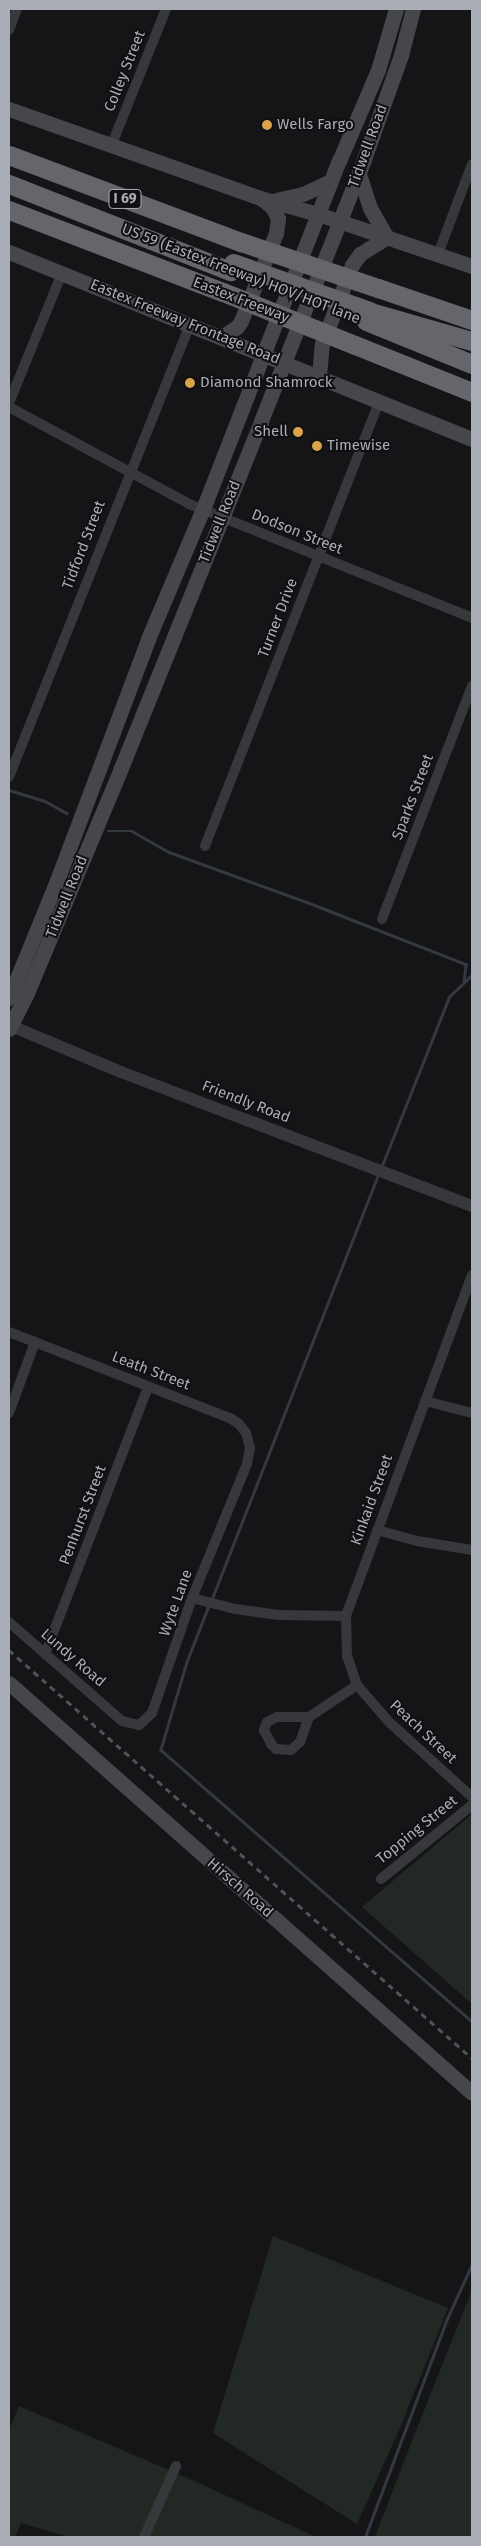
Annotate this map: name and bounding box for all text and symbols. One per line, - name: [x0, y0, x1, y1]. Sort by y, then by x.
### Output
- street label: Colley Street: [101, 28, 149, 114]
- street label: Tidwell Road: [345, 102, 391, 190]
- place label: Wells Fargo: [277, 116, 354, 134]
- marker: Wells Fargo: [261, 119, 273, 131]
- road number: I 69: [108, 188, 142, 210]
- street label: US 59 (Eastex Freeway) HOV/HOT lane: [119, 220, 363, 328]
- street label: Eastex Freeway: [190, 273, 292, 327]
- street label: Eastex Freeway Frontage Road: [87, 276, 283, 368]
- place label: Diamond Shamrock: [200, 374, 332, 392]
- marker: Diamond Shamrock: [184, 377, 196, 389]
- place label: Shell: [254, 423, 288, 441]
- marker: Shell: [292, 426, 304, 438]
- place label: Timewise: [327, 437, 390, 455]
- marker: Timewise: [311, 440, 323, 452]
- street label: Tidwell Road: [195, 478, 245, 566]
- street label: Tidford Street: [59, 498, 109, 592]
- street label: Dodson Street: [249, 506, 345, 558]
- street label: Turner Drive: [255, 576, 301, 660]
- street label: Sparks Street: [388, 752, 438, 842]
- street label: Tidwell Road: [42, 853, 92, 941]
- street label: Friendly Road: [199, 1077, 293, 1127]
- street label: Leath Street: [109, 1348, 193, 1394]
- street label: Kinkaid Street: [347, 1452, 397, 1548]
- street label: Penhurst Street: [56, 1463, 110, 1567]
- street label: Wyte Lane: [156, 1567, 196, 1639]
- street label: Lundy Road: [37, 1625, 109, 1691]
- street label: Peach Street: [386, 1696, 460, 1768]
- street label: Topping Street: [373, 1792, 461, 1868]
- street label: Hirsch Road: [203, 1854, 277, 1922]

